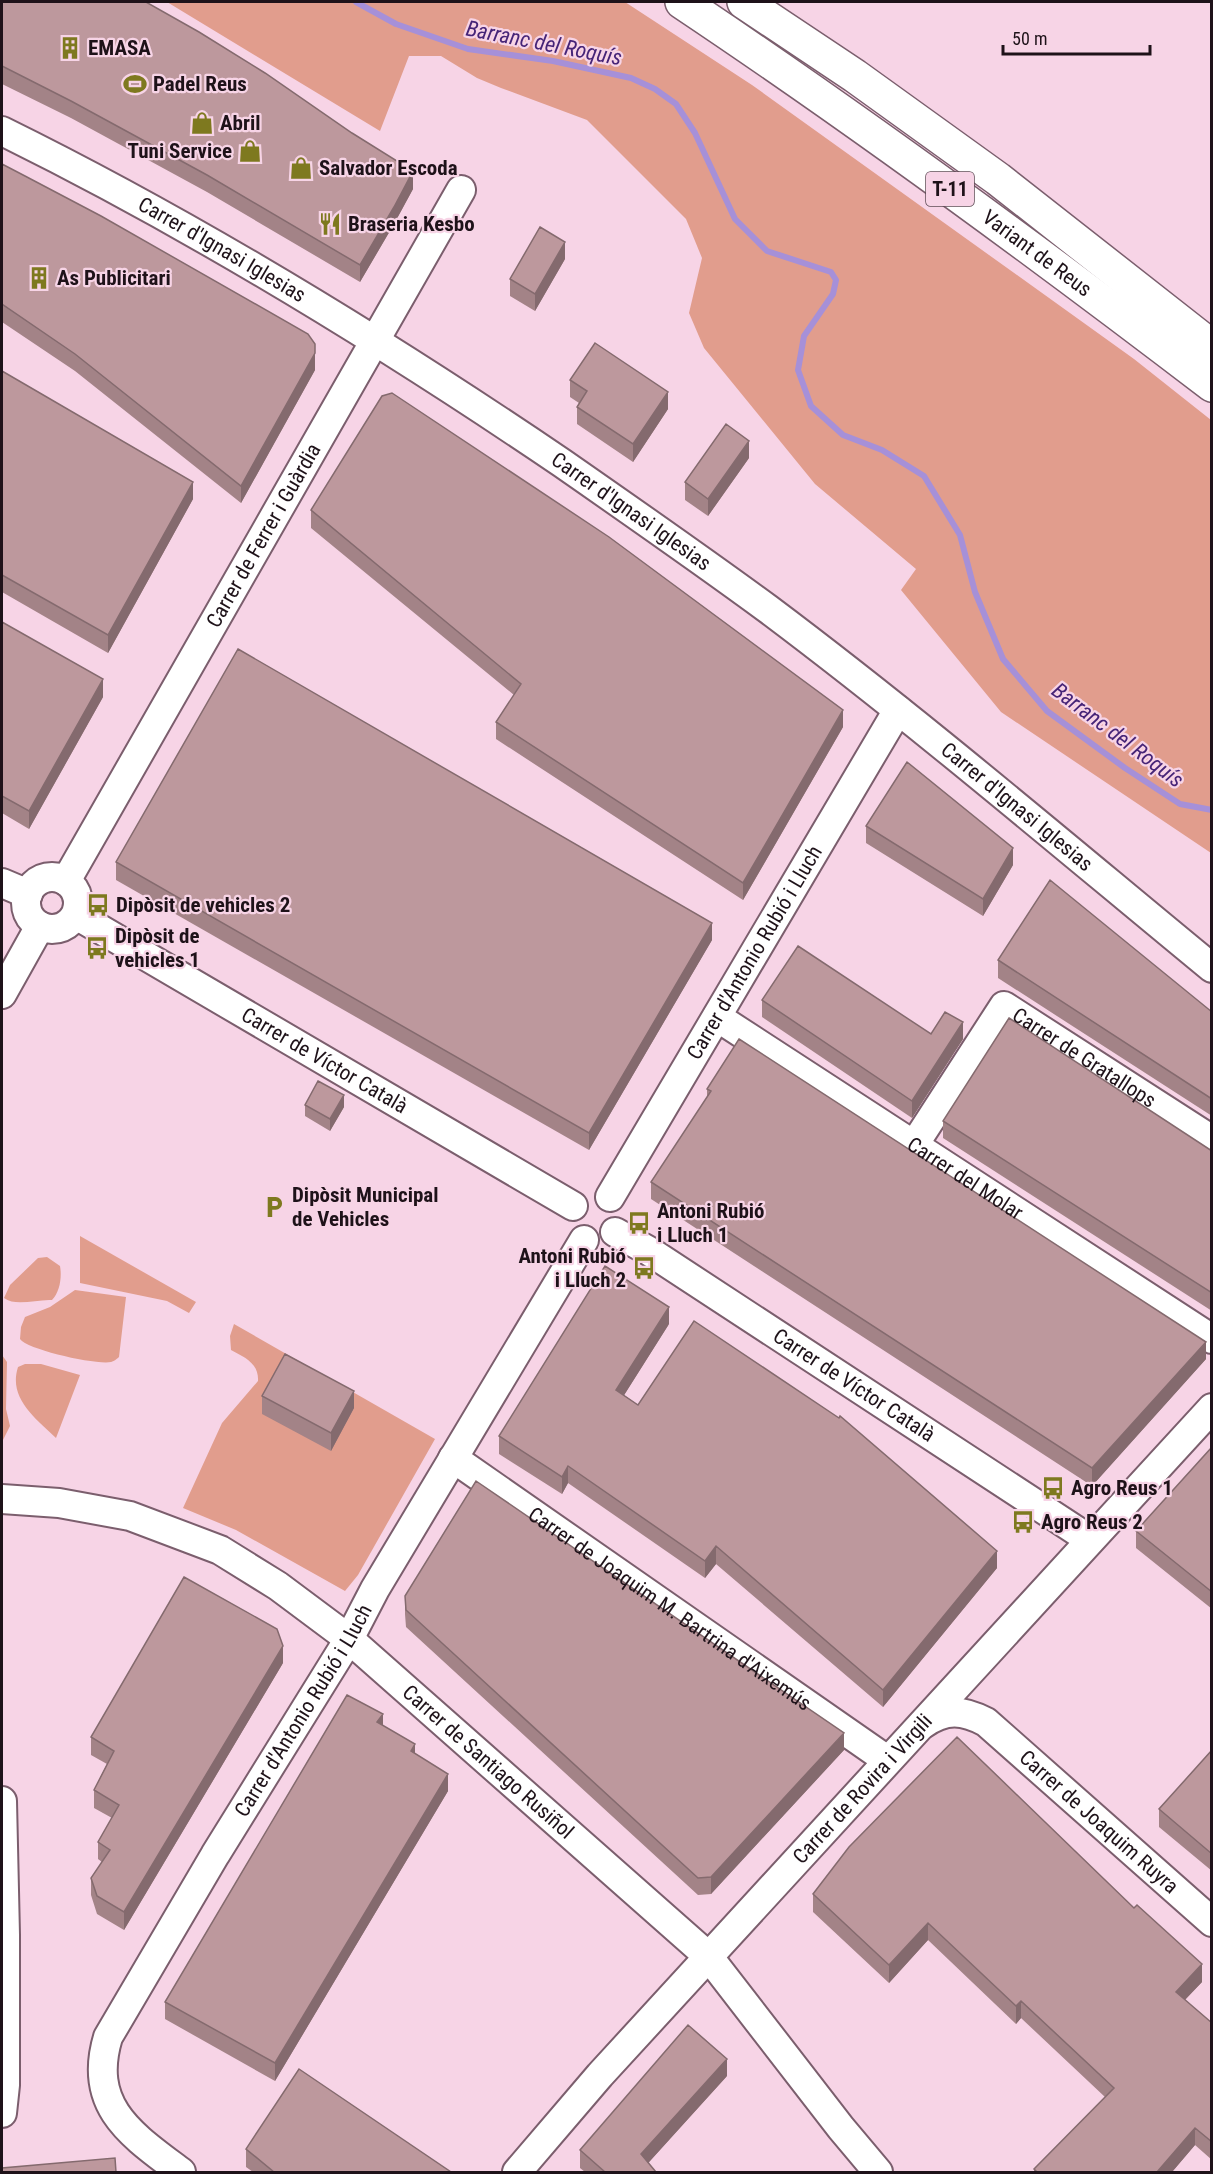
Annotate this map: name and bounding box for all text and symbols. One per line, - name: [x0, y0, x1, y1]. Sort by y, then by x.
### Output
- water label: Barranc del Roquís: [464, 16, 624, 70]
- scale bar: [1003, 18, 1150, 56]
- text: 50 m: [1012, 28, 1047, 49]
- building icon: EMASA: [57, 35, 83, 61]
- place label: EMASA: [88, 36, 151, 60]
- sports icon: Padel Reus: [122, 71, 148, 97]
- place label: Padel Reus: [153, 72, 247, 96]
- shop icon: Abril: [189, 110, 215, 136]
- place label: Abril: [220, 111, 260, 135]
- shop icon: Tuni Service: [237, 138, 263, 164]
- place label: Tuni Service: [128, 139, 232, 163]
- shop icon: Salvador Escoda: [288, 155, 314, 181]
- place label: Salvador Escoda: [319, 156, 458, 180]
- road number: T-11: [926, 172, 974, 206]
- street label: Carrer d'Ignasi Iglesias: [134, 192, 310, 307]
- street label: Variant de Reus: [978, 205, 1096, 302]
- restaurant icon: Braseria Kesbo: [317, 211, 343, 237]
- place label: Braseria Kesbo: [348, 212, 475, 236]
- building icon: As Publicitari: [26, 265, 52, 291]
- place label: As Publicitari: [57, 266, 171, 290]
- street label: Carrer de Ferrer i Guàrdia: [201, 439, 326, 632]
- street label: Carrer d'Ignasi Iglesias: [547, 447, 715, 576]
- water label: Barranc del Roquís: [1047, 677, 1189, 793]
- street label: Carrer d'Ignasi Iglesias: [936, 737, 1098, 876]
- street label: Carrer d'Antonio Rubió i Lluch: [682, 841, 827, 1064]
- bus stop icon: Dipòsit de vehicles 2: [85, 892, 111, 918]
- place label: Dipòsit de vehicles 2: [116, 893, 290, 917]
- place label: Dipòsit de vehicles 1: [115, 924, 200, 972]
- bus stop icon: Dipòsit de vehicles 1: [84, 935, 110, 961]
- street label: Carrer de Víctor Català: [237, 1003, 412, 1118]
- street label: Carrer de Gratallops: [1008, 1003, 1160, 1113]
- street label: Carrer del Molar: [903, 1132, 1028, 1225]
- place label: Dipòsit Municipal de Vehicles: [292, 1183, 439, 1231]
- parking icon: Dipòsit Municipal de Vehicles: [261, 1194, 287, 1220]
- place label: Antoni Rubió i Lluch 1: [657, 1199, 765, 1247]
- bus stop icon: Antoni Rubió i Lluch 1: [626, 1210, 652, 1236]
- place label: Antoni Rubió i Lluch 2: [518, 1244, 626, 1292]
- bus stop icon: Antoni Rubió i Lluch 2: [631, 1255, 657, 1281]
- street label: Carrer de Víctor Català: [769, 1324, 939, 1447]
- bus stop icon: Agro Reus 1: [1040, 1475, 1066, 1501]
- place label: Agro Reus 1: [1071, 1476, 1173, 1500]
- street label: Carrer de Joaquim M. Bartrina d'Aixemús: [524, 1502, 816, 1715]
- bus stop icon: Agro Reus 2: [1010, 1509, 1036, 1535]
- place label: Agro Reus 2: [1041, 1510, 1143, 1534]
- street label: Carrer d'Antonio Rubió i Lluch: [230, 1600, 377, 1821]
- street label: Carrer de Santiago Rusiñol: [398, 1680, 579, 1844]
- street label: Carrer de Rovira i Virgili: [788, 1709, 937, 1869]
- street label: Carrer de Joaquim Ruyra: [1015, 1745, 1183, 1898]

